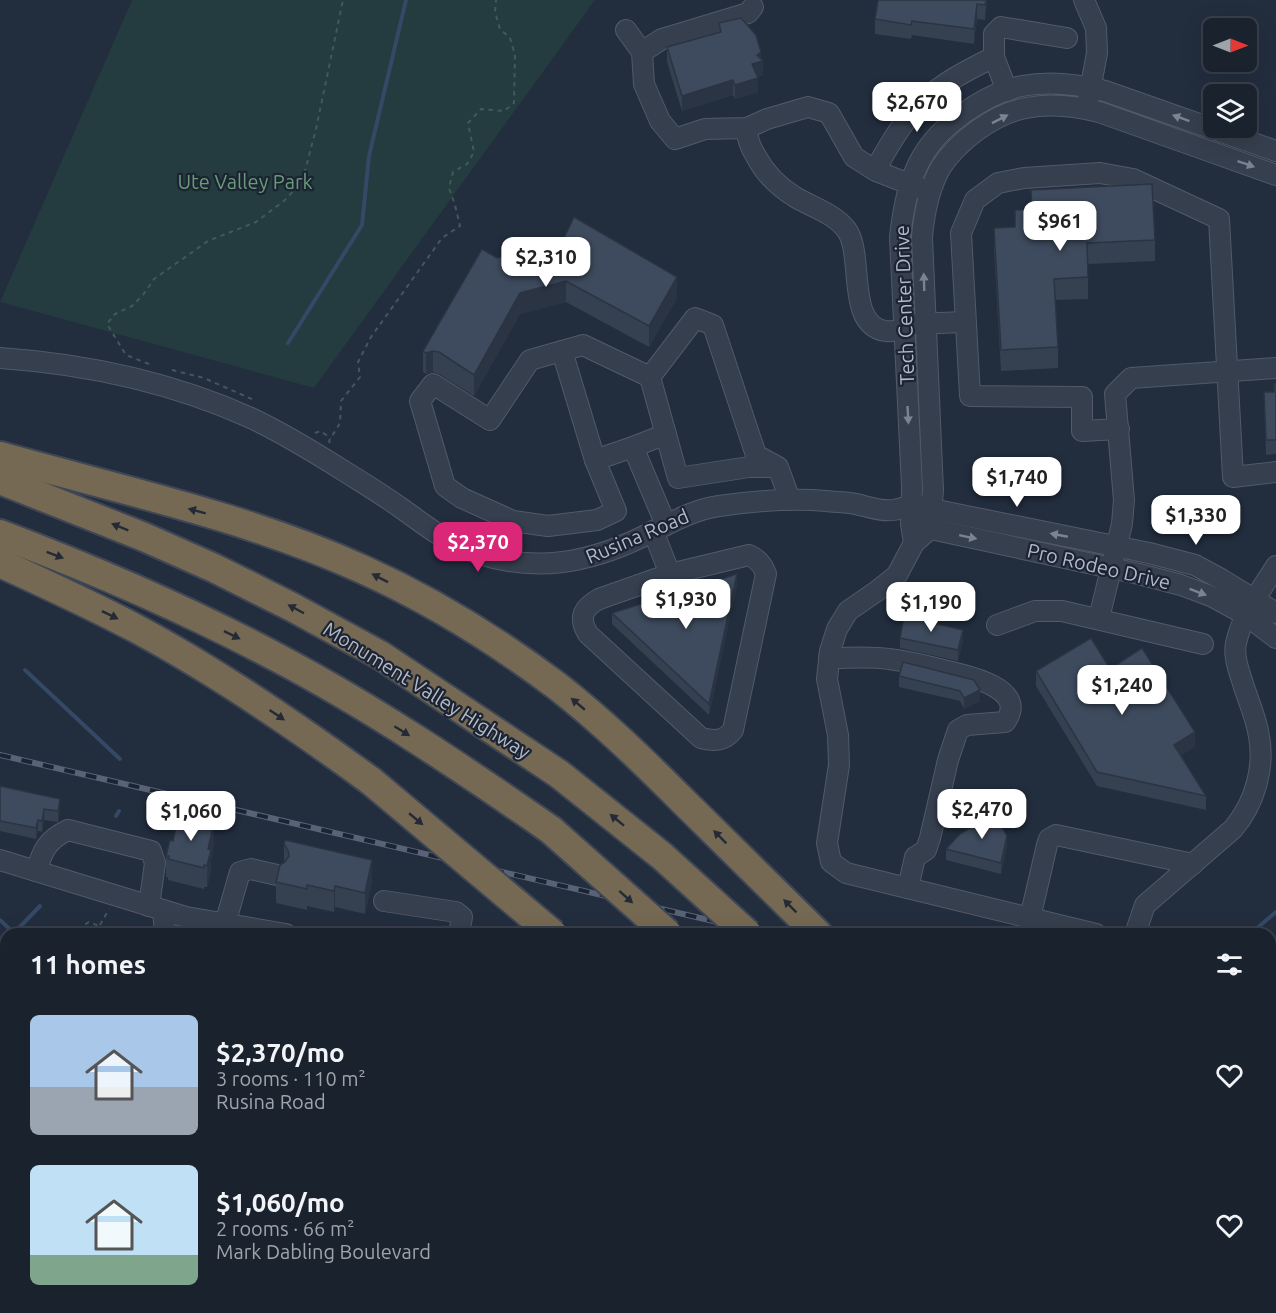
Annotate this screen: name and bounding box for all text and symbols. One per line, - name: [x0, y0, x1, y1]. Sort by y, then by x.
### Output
- north arrow: [1203, 18, 1257, 72]
- map controls: [1203, 18, 1257, 138]
- pin: $2,670: [868, 82, 966, 133]
- button: layers: [1203, 84, 1257, 138]
- text: $2,670: [886, 90, 948, 113]
- one-way arrow: [1172, 113, 1190, 123]
- one-way arrow: [991, 114, 1009, 124]
- one-way arrow: [1237, 160, 1255, 170]
- park label: Ute Valley Park: [177, 170, 313, 193]
- pin: $961: [1024, 201, 1096, 252]
- text: $961: [1037, 209, 1083, 232]
- street label: Tech Center Drive: [890, 225, 918, 385]
- pin: $2,310: [497, 237, 595, 288]
- text: $2,310: [515, 245, 577, 268]
- one-way arrow: [919, 272, 928, 291]
- one-way arrow: [903, 405, 912, 424]
- pin: $1,740: [968, 457, 1066, 508]
- text: $1,740: [986, 465, 1048, 488]
- pin: $1,330: [1147, 495, 1245, 546]
- text: $1,330: [1165, 503, 1227, 526]
- street label: Rusina Road: [582, 504, 692, 568]
- one-way arrow: [188, 505, 206, 515]
- one-way arrow: [110, 522, 128, 532]
- pin: $2,370: [429, 522, 527, 573]
- text: $2,370: [447, 530, 509, 553]
- one-way arrow: [1049, 530, 1068, 539]
- one-way arrow: [959, 533, 978, 542]
- street label: Pro Rodeo Drive: [1025, 538, 1173, 594]
- one-way arrow: [46, 550, 64, 560]
- one-way arrow: [371, 573, 388, 582]
- pin: $1,930: [637, 579, 735, 630]
- pin: $1,190: [882, 582, 980, 633]
- text: $1,930: [655, 587, 717, 610]
- one-way arrow: [1190, 587, 1208, 597]
- text: $1,190: [900, 590, 962, 613]
- one-way arrow: [288, 604, 305, 614]
- one-way arrow: [101, 611, 118, 620]
- street label: Monument Valley Highway: [319, 617, 535, 763]
- one-way arrow: [224, 630, 241, 640]
- pin: $1,240: [1073, 665, 1171, 716]
- text: $1,240: [1091, 673, 1153, 696]
- one-way arrow: [571, 698, 586, 711]
- one-way arrow: [269, 709, 285, 720]
- one-way arrow: [394, 725, 410, 736]
- pin: $2,470: [933, 789, 1031, 840]
- pin: $1,060: [142, 791, 240, 842]
- text: $2,470: [951, 797, 1013, 820]
- text: $1,060: [160, 799, 222, 822]
- one-way arrow: [408, 812, 423, 825]
- one-way arrow: [609, 814, 624, 826]
- one-way arrow: [714, 831, 728, 845]
- one-way arrow: [618, 890, 633, 903]
- one-way arrow: [783, 900, 797, 914]
- icon: filters: [1213, 948, 1246, 981]
- text: 11 homes: [30, 950, 146, 979]
- text: $2,370/mo: [216, 1038, 345, 1067]
- icon: home: [78, 1039, 150, 1111]
- icon: heart: [1213, 1059, 1246, 1092]
- text: 3 rooms · 110 m²: [216, 1067, 366, 1090]
- text: Rusina Road: [216, 1090, 326, 1113]
- text: $1,060/mo: [216, 1188, 345, 1217]
- icon: home: [78, 1189, 150, 1261]
- icon: heart: [1213, 1209, 1246, 1242]
- text: 2 rooms · 66 m²: [216, 1217, 354, 1240]
- text: Mark Dabling Boulevard: [216, 1240, 431, 1263]

